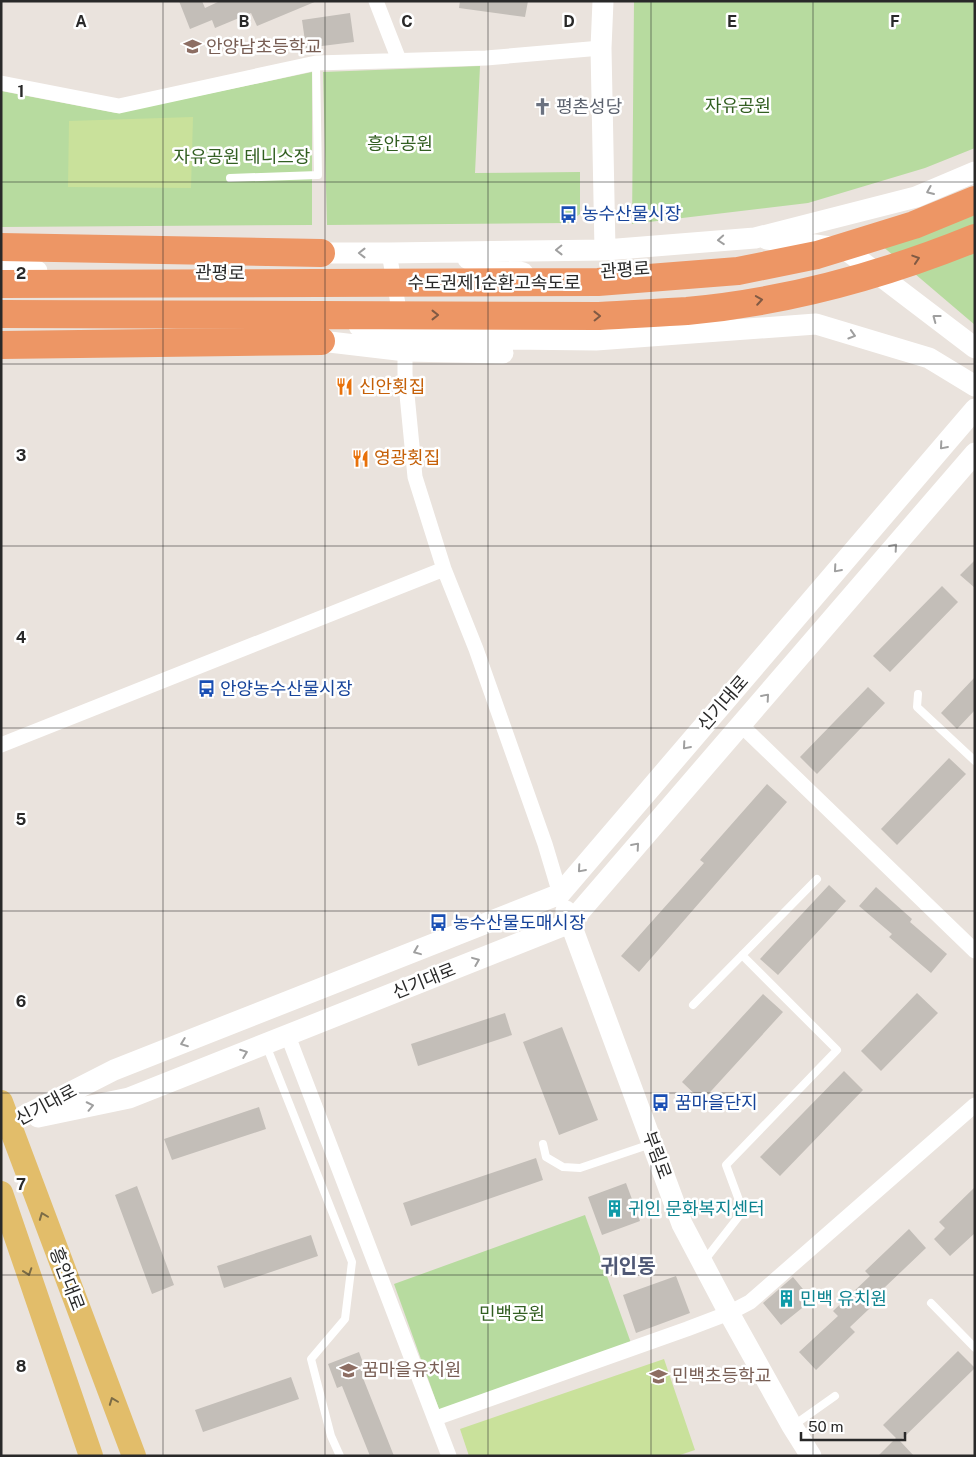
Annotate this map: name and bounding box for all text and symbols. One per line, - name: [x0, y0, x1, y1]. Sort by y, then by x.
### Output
- text: A: [75, 12, 87, 31]
- text: B: [239, 12, 250, 31]
- text: C: [401, 12, 413, 31]
- text: D: [563, 12, 575, 31]
- text: E: [727, 12, 737, 31]
- text: F: [890, 12, 900, 31]
- place label: 안양남초등학교: [206, 36, 322, 57]
- school or university icon: 안양남초등학교: [182, 37, 202, 57]
- text: 1: [18, 82, 24, 101]
- park label: 자유공원: [705, 95, 771, 116]
- place label: 평촌성당: [556, 96, 622, 117]
- church icon: 평촌성당: [532, 97, 552, 117]
- park label: 흥안공원: [367, 133, 433, 154]
- park label: 자유공원 테니스장: [174, 146, 310, 167]
- one-way arrow: [926, 185, 935, 196]
- place label: 농수산물시장: [582, 203, 681, 224]
- bus stop icon: 농수산물시장: [558, 204, 578, 224]
- one-way arrow: [717, 235, 725, 246]
- one-way arrow: [555, 245, 562, 255]
- one-way arrow: [357, 248, 365, 258]
- one-way arrow: [911, 255, 920, 265]
- street label: 관평로: [599, 257, 650, 282]
- street label: 관평로: [195, 262, 245, 283]
- text: 2: [16, 264, 26, 283]
- street label: 수도권제1순환고속도로: [408, 272, 580, 293]
- one-way arrow: [755, 295, 763, 305]
- one-way arrow: [432, 310, 439, 320]
- one-way arrow: [594, 310, 602, 321]
- one-way arrow: [933, 316, 942, 324]
- one-way arrow: [847, 330, 855, 340]
- place label: 신안횟집: [359, 376, 425, 397]
- restaurant icon: 신안횟집: [335, 377, 355, 397]
- one-way arrow: [940, 440, 949, 449]
- text: 3: [16, 446, 26, 465]
- place label: 영광횟집: [374, 447, 440, 468]
- restaurant icon: 영광횟집: [350, 448, 370, 468]
- one-way arrow: [888, 543, 897, 552]
- one-way arrow: [834, 564, 843, 573]
- text: 4: [16, 628, 27, 647]
- street label: 신기대로: [693, 671, 752, 735]
- place label: 안양농수산물시장: [220, 678, 352, 699]
- bus stop icon: 안양농수산물시장: [196, 679, 216, 699]
- one-way arrow: [760, 693, 769, 702]
- one-way arrow: [683, 740, 692, 749]
- text: 5: [16, 810, 27, 829]
- one-way arrow: [631, 843, 639, 852]
- one-way arrow: [577, 864, 586, 873]
- place label: 농수산물도매시장: [453, 912, 585, 933]
- bus stop icon: 농수산물도매시장: [429, 913, 449, 933]
- one-way arrow: [413, 945, 422, 955]
- one-way arrow: [471, 956, 480, 967]
- street label: 신기대로: [389, 958, 458, 1003]
- text: 6: [16, 992, 26, 1011]
- one-way arrow: [180, 1036, 189, 1047]
- one-way arrow: [239, 1049, 247, 1059]
- street label: 신기대로: [12, 1080, 80, 1129]
- place label: 꿈마을단지: [675, 1092, 758, 1113]
- bus stop icon: 꿈마을단지: [651, 1093, 671, 1113]
- one-way arrow: [86, 1101, 95, 1112]
- street label: 부림로: [639, 1128, 676, 1182]
- text: 7: [16, 1175, 26, 1194]
- place label: 귀인 문화복지센터: [628, 1198, 765, 1219]
- building icon: 귀인 문화복지센터: [604, 1199, 624, 1219]
- one-way arrow: [39, 1212, 50, 1221]
- street label: 흥안대로: [46, 1244, 89, 1314]
- district label: 귀인동: [600, 1254, 656, 1278]
- one-way arrow: [23, 1267, 33, 1276]
- place label: 민백 유치원: [800, 1288, 887, 1309]
- building icon: 민백 유치원: [776, 1289, 796, 1309]
- park label: 민백공원: [479, 1303, 545, 1324]
- text: 8: [16, 1357, 27, 1376]
- place label: 꿈마을유치원: [362, 1359, 461, 1380]
- school or university icon: 꿈마을유치원: [338, 1360, 358, 1380]
- place label: 민백초등학교: [672, 1365, 771, 1386]
- school or university icon: 민백초등학교: [648, 1366, 668, 1386]
- one-way arrow: [109, 1397, 119, 1406]
- scale bar: [801, 1410, 905, 1442]
- text: 50 m: [808, 1418, 843, 1435]

